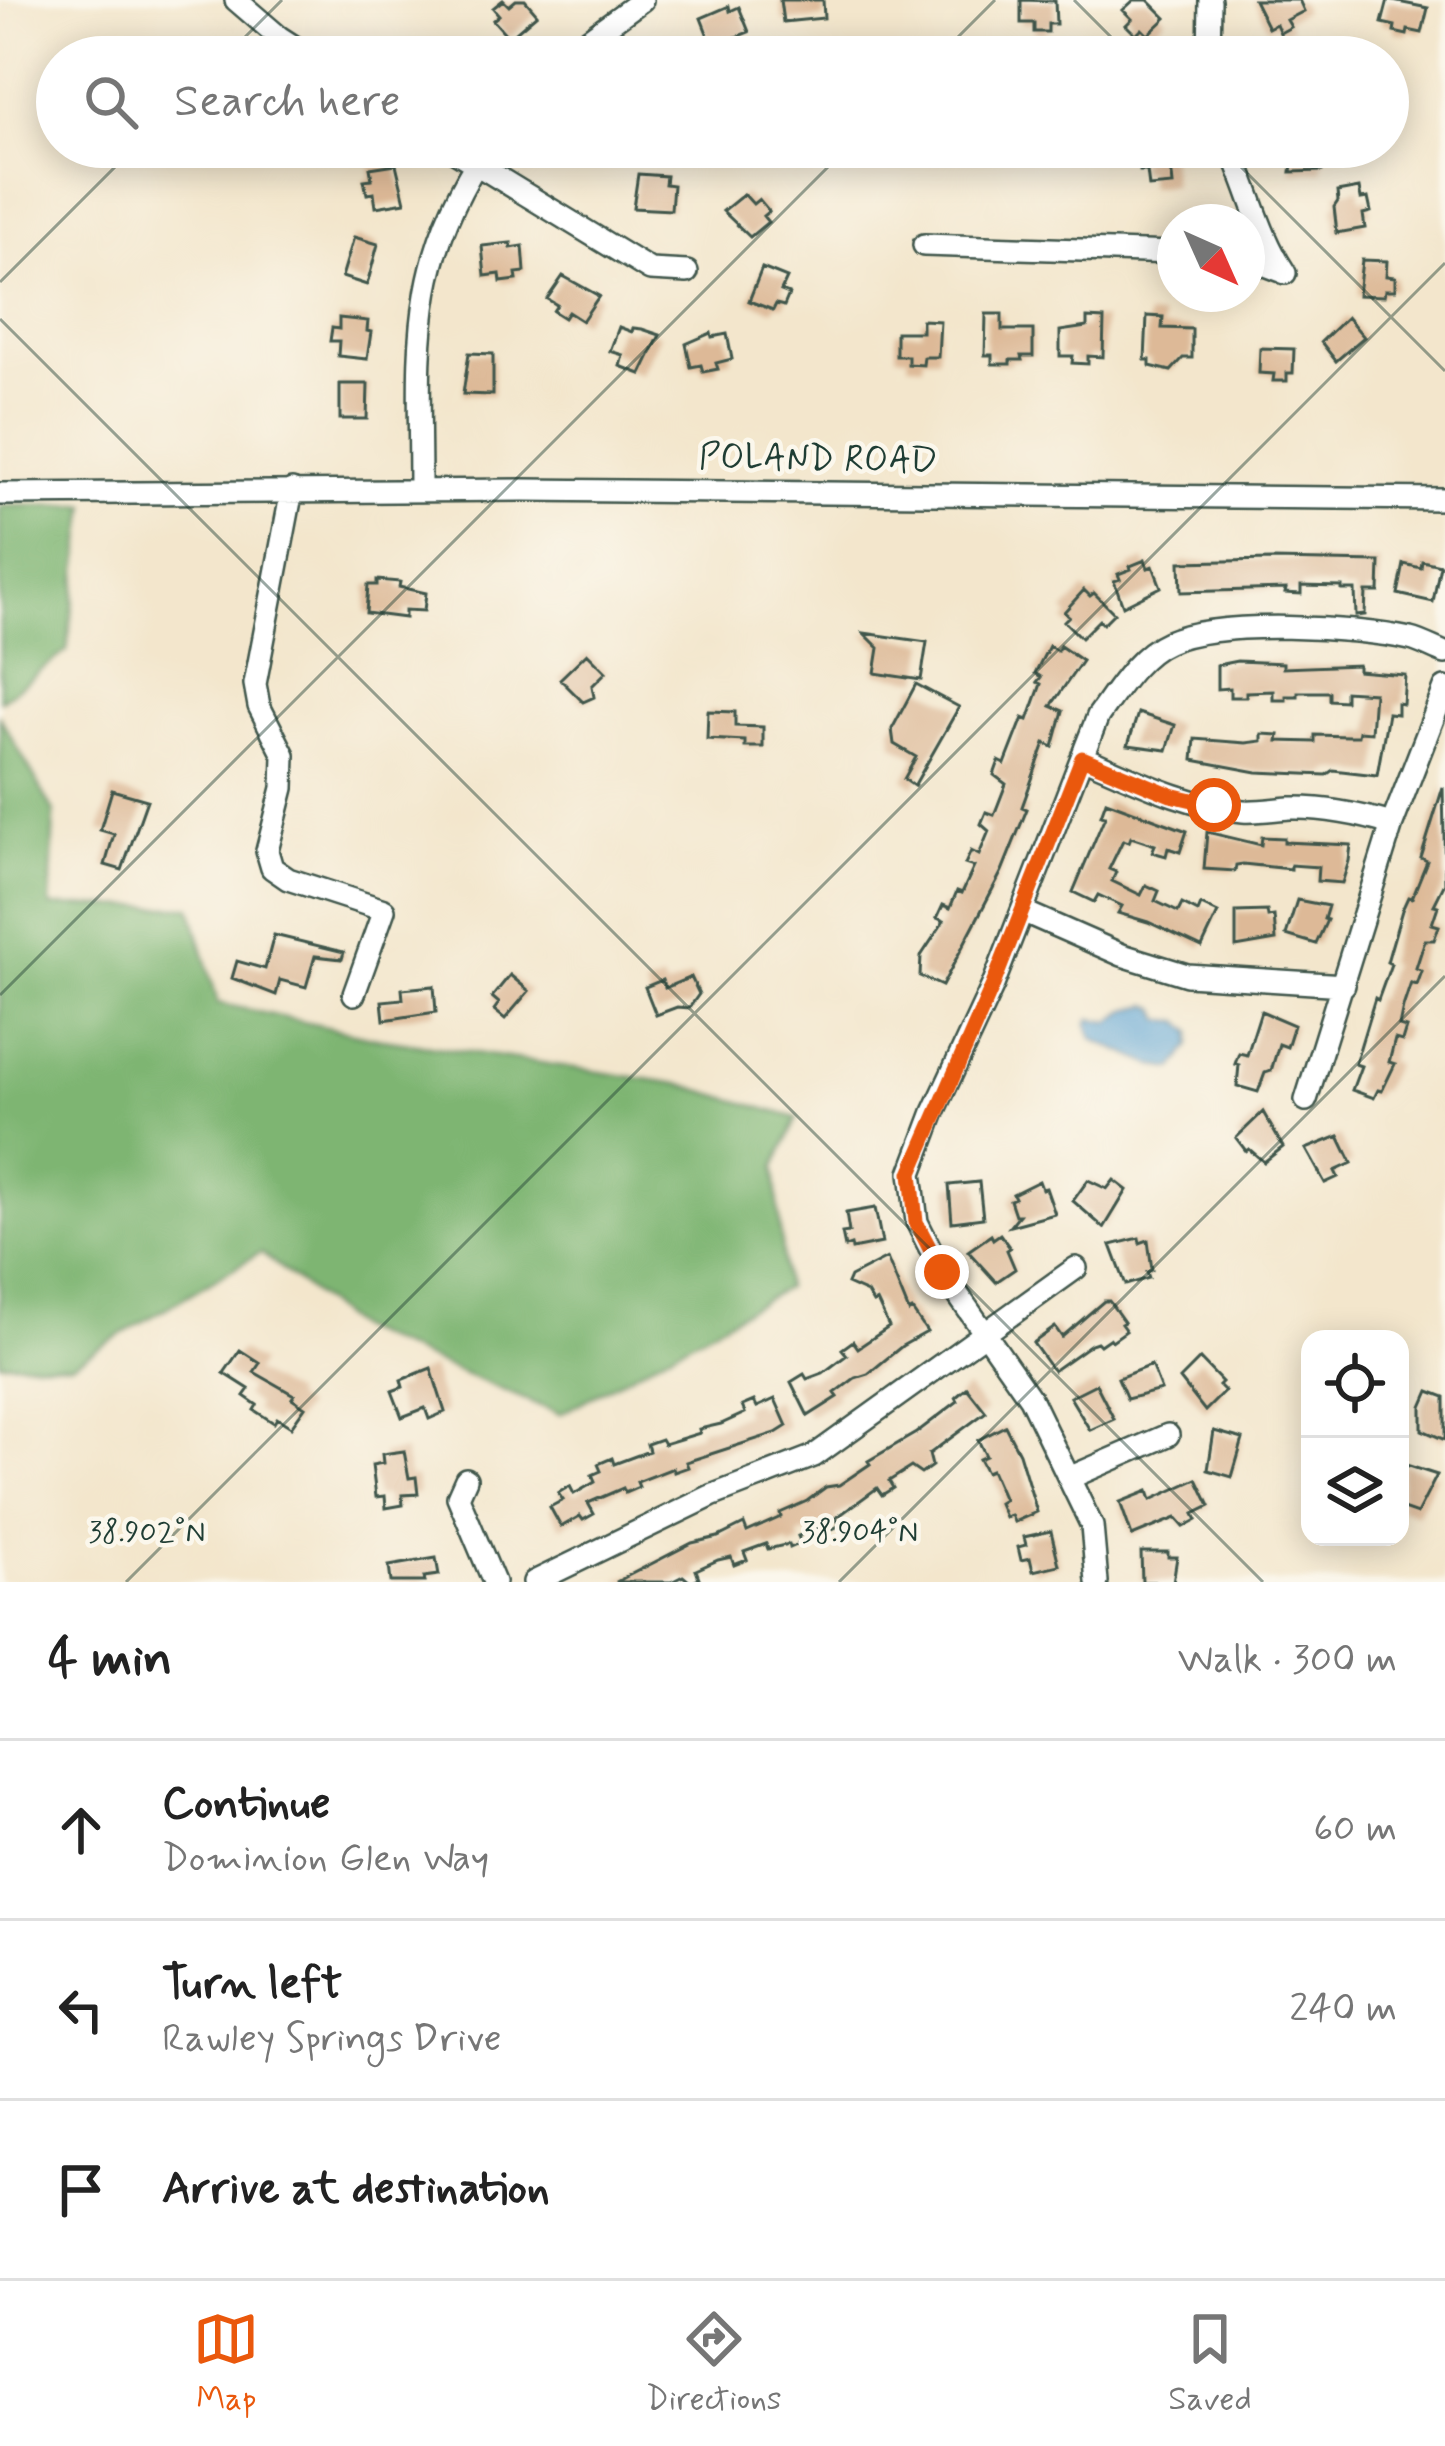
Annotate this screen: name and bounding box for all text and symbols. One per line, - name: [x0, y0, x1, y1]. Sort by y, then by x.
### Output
- search box: [36, 36, 1409, 168]
- icon: search: [78, 69, 144, 135]
- text: Search here: [174, 73, 401, 132]
- north arrow: [1157, 204, 1265, 312]
- street label: POLAND ROAD: [698, 434, 938, 486]
- route start: [1187, 778, 1241, 832]
- route end: [915, 1245, 969, 1299]
- map controls: [1301, 1330, 1409, 1546]
- button: locate: [1301, 1330, 1409, 1438]
- button: layers: [1301, 1438, 1409, 1546]
- text: 38.902°N: [89, 1513, 205, 1552]
- text: 38.904°N: [802, 1513, 918, 1552]
- text: 4 min: [48, 1627, 172, 1693]
- text: Walk · 300 m: [1178, 1635, 1397, 1686]
- text: Continue: [162, 1775, 330, 1834]
- icon: ahead: [48, 1797, 114, 1863]
- text: 60 m: [1313, 1804, 1397, 1855]
- text: Dominion Glen Way: [162, 1834, 489, 1885]
- text: Turn left: [162, 1955, 342, 2014]
- icon: left: [48, 1977, 114, 2043]
- text: 240 m: [1289, 1984, 1397, 2035]
- text: Rawley Springs Drive: [162, 2014, 502, 2065]
- icon: arrive: [48, 2157, 114, 2223]
- text: Arrive at destination: [162, 2160, 550, 2219]
- tab: Map: [193, 2306, 259, 2422]
- tab: Directions: [646, 2306, 782, 2422]
- tab: Saved: [1168, 2306, 1252, 2422]

